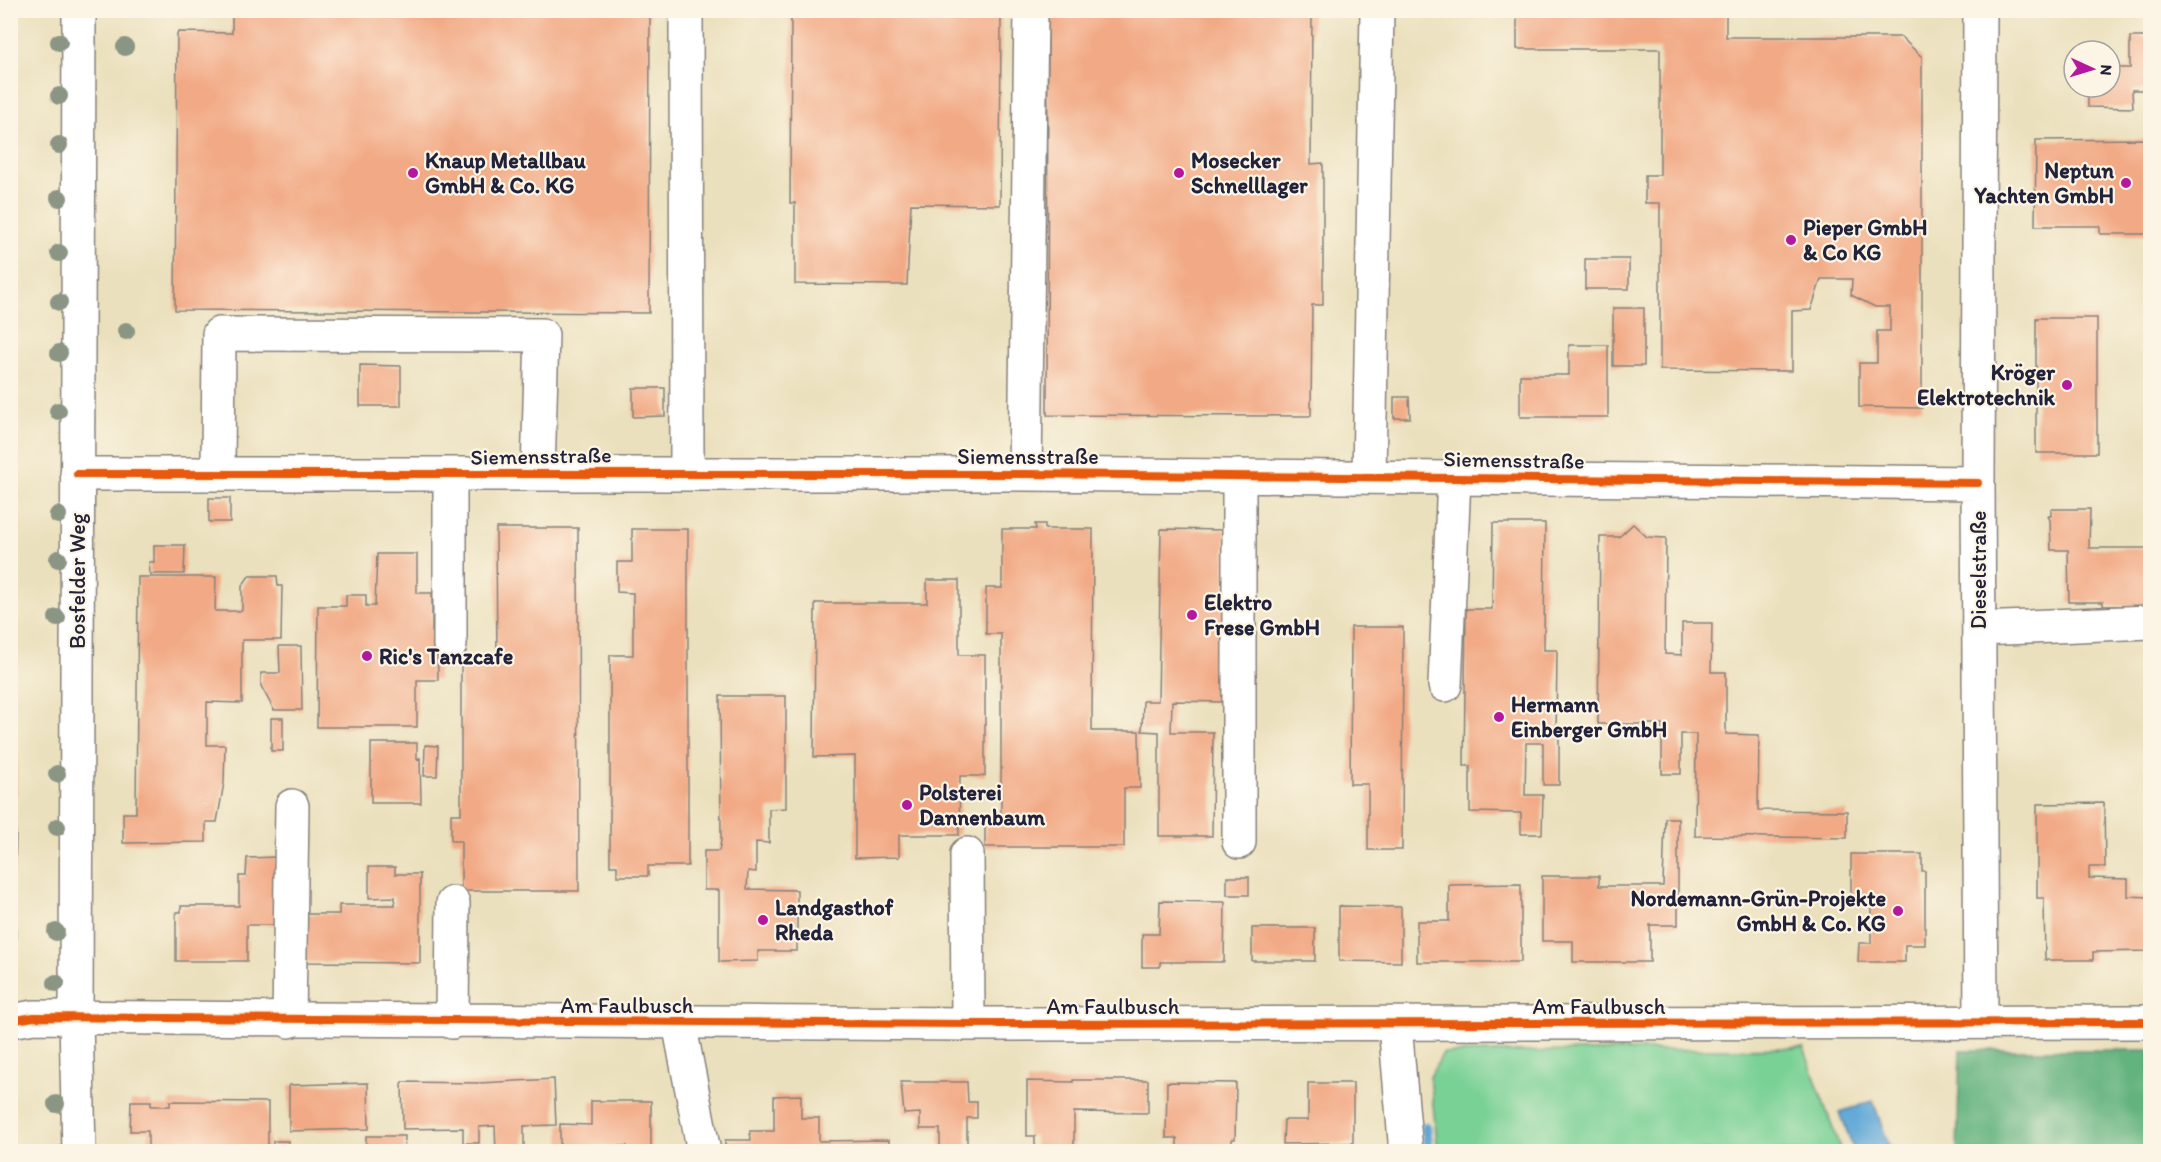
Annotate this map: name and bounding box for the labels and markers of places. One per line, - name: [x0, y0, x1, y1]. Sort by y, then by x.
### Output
- place label: Knaup Metallbau GmbH & Co. KG: [425, 147, 586, 199]
- place label: Mosecker Schnelllager: [1191, 147, 1308, 199]
- place label: Neptun Yachten GmbH: [1973, 157, 2115, 209]
- marker: Knaup Metallbau GmbH & Co. KG: [406, 166, 420, 180]
- marker: Mosecker Schnelllager: [1172, 166, 1186, 180]
- marker: Neptun Yachten GmbH: [2119, 176, 2133, 190]
- place label: Pieper GmbH & Co KG: [1803, 214, 1928, 266]
- marker: Pieper GmbH & Co KG: [1784, 233, 1798, 247]
- place label: Kröger Elektrotechnik: [1917, 359, 2056, 411]
- marker: Kröger Elektrotechnik: [2060, 378, 2074, 392]
- place label: Elektro Frese GmbH: [1204, 589, 1320, 641]
- marker: Elektro Frese GmbH: [1185, 608, 1199, 622]
- place label: Ric's Tanzcafe: [379, 643, 513, 670]
- marker: Ric's Tanzcafe: [360, 649, 374, 663]
- place label: Hermann Einberger GmbH: [1511, 691, 1667, 743]
- marker: Hermann Einberger GmbH: [1492, 710, 1506, 724]
- place label: Polsterei Dannenbaum: [919, 779, 1045, 831]
- marker: Polsterei Dannenbaum: [900, 798, 914, 812]
- place label: Nordemann-Grün-Projekte GmbH & Co. KG: [1630, 885, 1886, 937]
- place label: Landgasthof Rheda: [775, 894, 894, 946]
- marker: Nordemann-Grün-Projekte GmbH & Co. KG: [1891, 904, 1905, 918]
- marker: Landgasthof Rheda: [756, 913, 770, 927]

